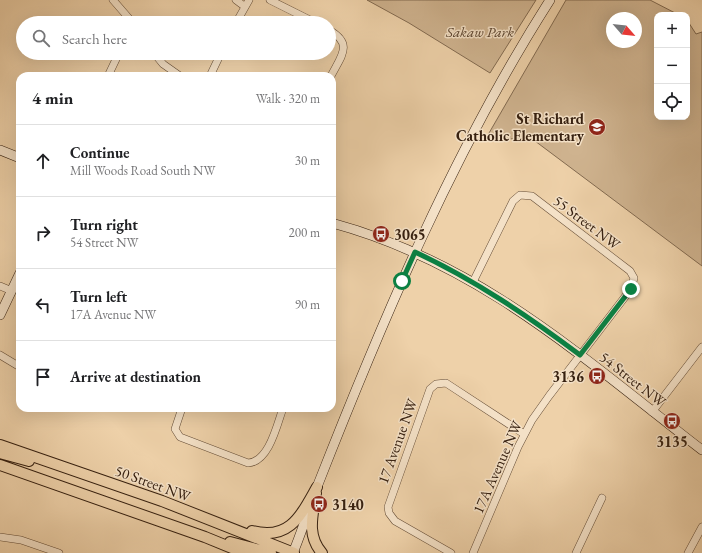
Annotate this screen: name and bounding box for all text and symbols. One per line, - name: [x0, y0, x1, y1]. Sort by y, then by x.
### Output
- north arrow: [606, 12, 642, 48]
- map controls: [654, 12, 690, 120]
- button: +: [654, 12, 690, 48]
- search box: [16, 16, 336, 60]
- park label: Sakaw Park: [445, 22, 514, 41]
- icon: search: [30, 27, 52, 49]
- text: Search here: [62, 29, 127, 48]
- button: −: [654, 48, 690, 84]
- button: locate: [654, 84, 690, 120]
- text: 4 min: [32, 87, 73, 109]
- text: Walk · 320 m: [256, 90, 320, 107]
- place label: St Richard Catholic Elementary: [456, 109, 585, 145]
- school or university icon: St Richard Catholic Elementary: [587, 117, 607, 137]
- text: Continue: [70, 143, 130, 162]
- icon: ahead: [32, 150, 54, 172]
- text: 30 m: [295, 152, 320, 169]
- text: Mill Woods Road South NW: [70, 162, 215, 179]
- street label: 55 Street NW: [550, 191, 624, 254]
- text: Turn right: [70, 215, 138, 234]
- icon: right: [32, 222, 54, 244]
- text: 200 m: [289, 224, 320, 241]
- bus stop icon: 3065: [371, 224, 391, 244]
- place label: 3065: [394, 225, 426, 244]
- text: 54 Street NW: [70, 234, 138, 251]
- route start: [393, 272, 411, 290]
- route end: [622, 280, 640, 298]
- text: Turn left: [70, 287, 127, 306]
- icon: left: [32, 294, 54, 316]
- text: 90 m: [295, 296, 320, 313]
- text: 17A Avenue NW: [70, 306, 156, 323]
- street label: 54 Street NW: [596, 347, 670, 411]
- icon: arrive: [32, 366, 54, 388]
- bus stop icon: 3136: [587, 366, 607, 386]
- text: Arrive at destination: [70, 367, 201, 386]
- place label: 3136: [552, 367, 584, 386]
- street label: 17 Avenue NW: [373, 396, 421, 486]
- bus stop icon: 3135: [662, 411, 682, 431]
- street label: 17A Avenue NW: [468, 417, 526, 516]
- place label: 3135: [656, 432, 688, 451]
- street label: 50 Street NW: [113, 461, 194, 506]
- bus stop icon: 3140: [309, 494, 329, 514]
- place label: 3140: [332, 495, 364, 514]

